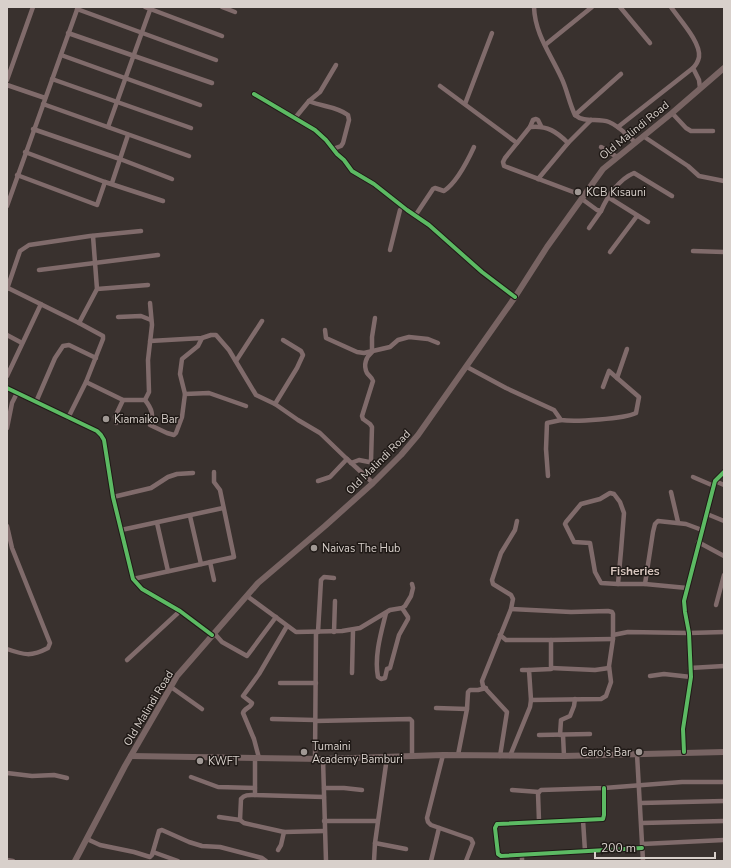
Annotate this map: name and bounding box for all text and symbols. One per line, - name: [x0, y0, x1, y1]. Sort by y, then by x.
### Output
- street label: Old Malindi Road: [596, 98, 672, 163]
- place label: KCB Kisauni: [586, 185, 646, 200]
- marker: KCB Kisauni: [573, 187, 583, 197]
- place label: Kiamaiko Bar: [114, 412, 179, 427]
- marker: Kiamaiko Bar: [101, 414, 111, 424]
- street label: Old Malindi Road: [343, 427, 414, 498]
- place label: Naivas The Hub: [322, 541, 401, 556]
- marker: Naivas The Hub: [309, 543, 319, 553]
- district label: Fisheries: [610, 563, 660, 579]
- street label: Old Malindi Road: [120, 668, 177, 749]
- place label: Tumaini Academy Bamburi: [312, 739, 403, 767]
- place label: Caro's Bar: [580, 745, 631, 760]
- marker: Tumaini Academy Bamburi: [299, 747, 309, 757]
- marker: Caro's Bar: [634, 747, 644, 757]
- place label: KWFT: [208, 754, 240, 769]
- marker: KWFT: [195, 756, 205, 766]
- scale bar: [595, 834, 715, 860]
- text: 200 m: [601, 840, 636, 856]

